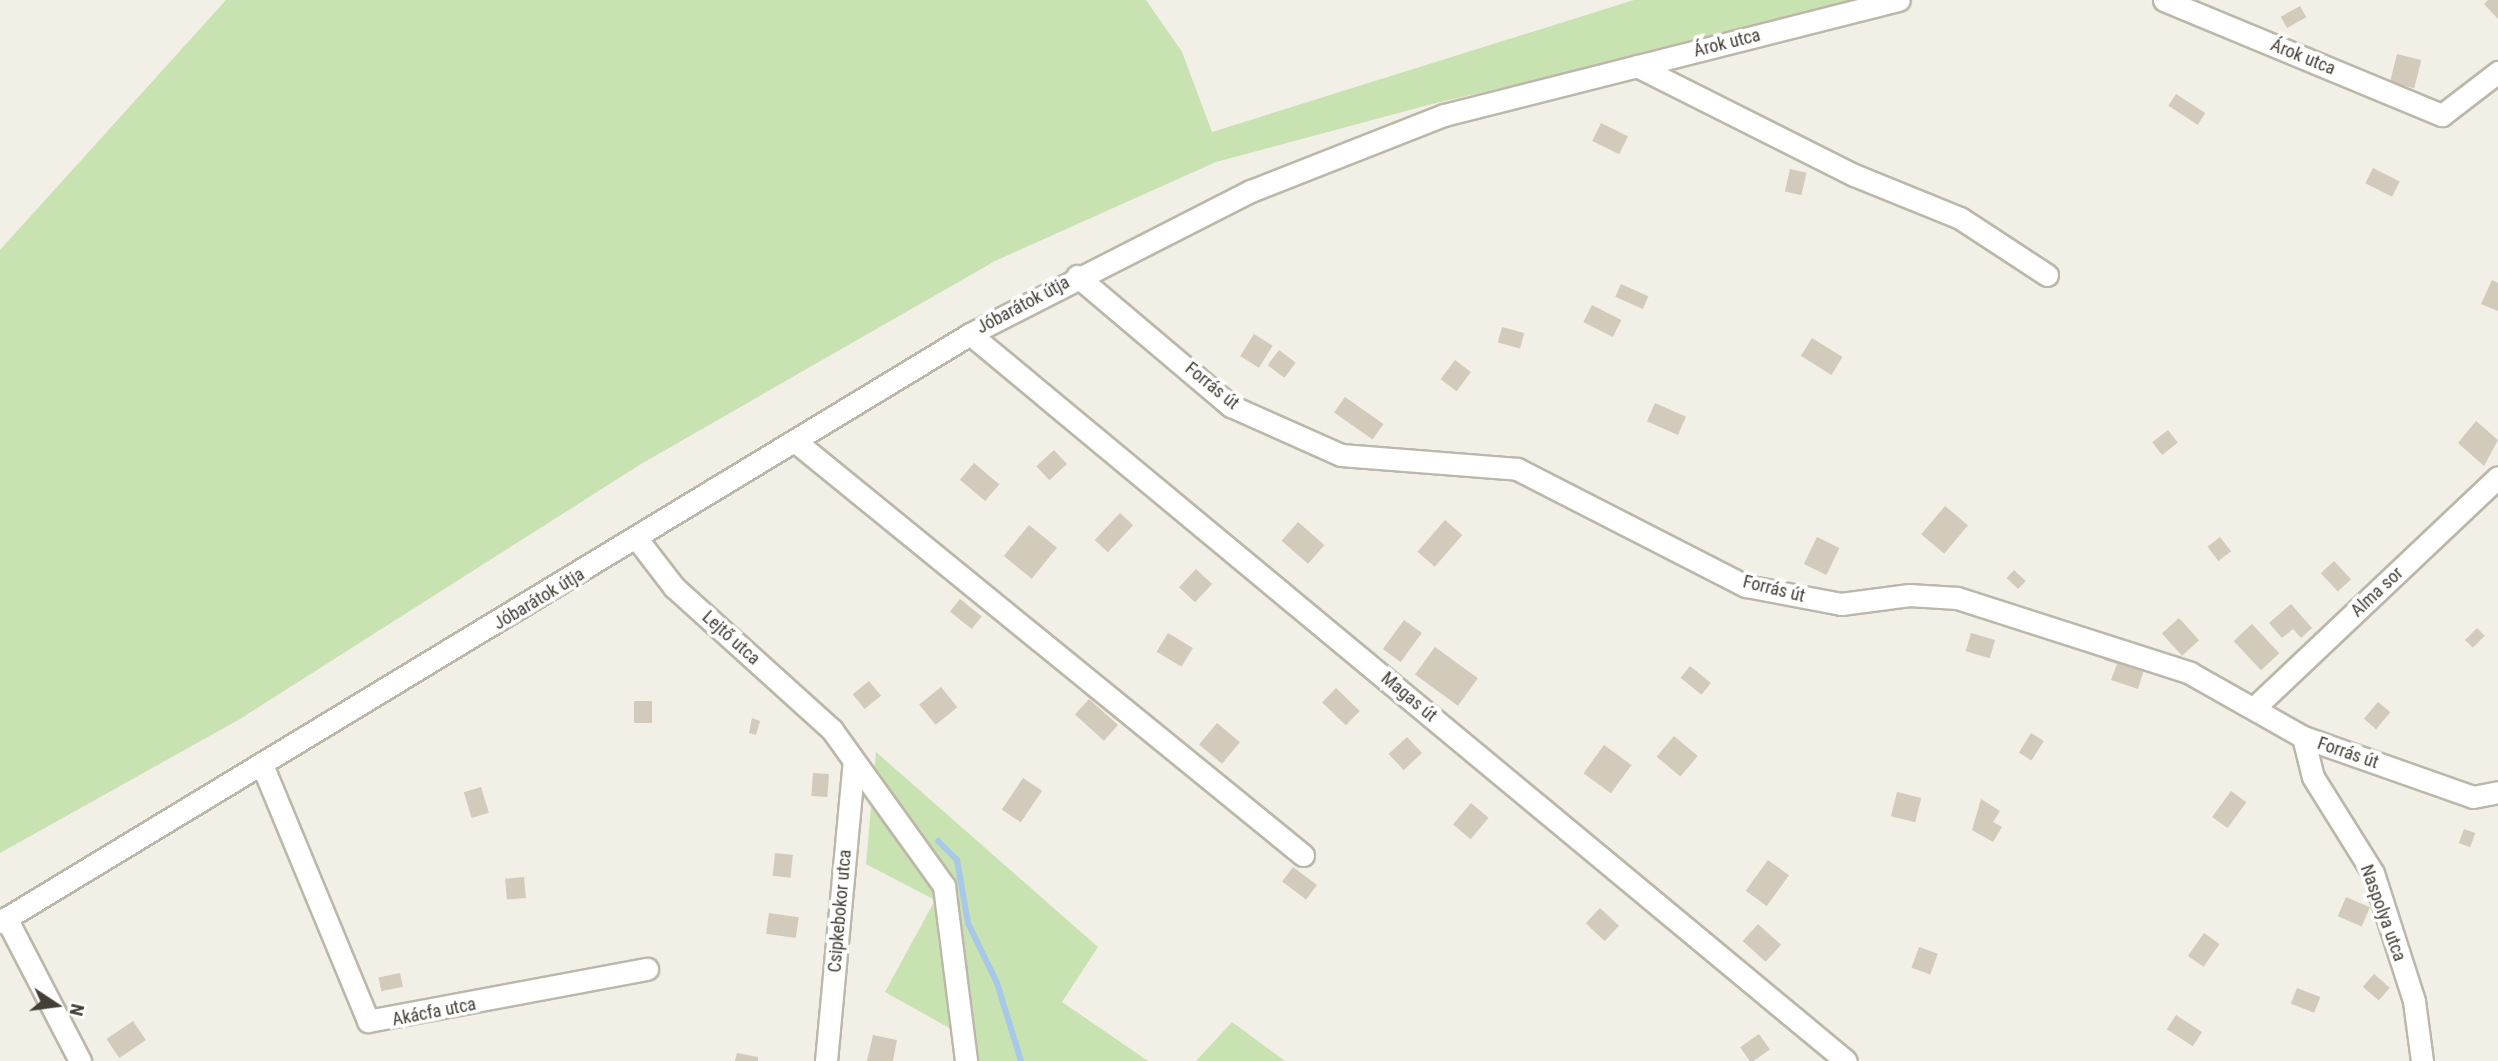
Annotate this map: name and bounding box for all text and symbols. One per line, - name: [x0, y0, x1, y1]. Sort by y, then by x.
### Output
- street label: Árok utca: [1691, 24, 1763, 62]
- street label: Árok utca: [2267, 34, 2339, 80]
- street label: Jóbarátok útja: [973, 271, 1073, 339]
- street label: Forrás út: [1181, 358, 1243, 414]
- street label: Alma sor: [2346, 562, 2408, 622]
- street label: Jóbarátok útja: [490, 563, 588, 635]
- street label: Forrás út: [1741, 571, 1807, 607]
- street label: Lejtő utca: [698, 606, 764, 670]
- street label: Magas út: [1377, 667, 1441, 727]
- street label: Forrás út: [2315, 733, 2381, 773]
- street label: Csipkebokor utca: [824, 849, 856, 973]
- street label: Naspolya utca: [2356, 862, 2410, 964]
- north arrow: [21, 970, 91, 1040]
- street label: Akácfa utca: [390, 993, 478, 1031]
- text: N: [64, 1002, 89, 1018]

